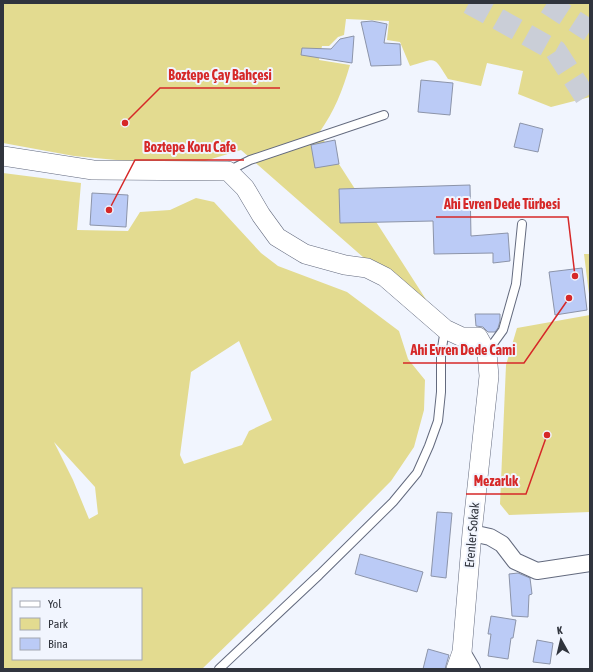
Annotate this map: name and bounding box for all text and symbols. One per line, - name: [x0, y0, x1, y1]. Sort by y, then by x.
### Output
- callout: Boztepe Çay Bahçesi: [160, 62, 280, 88]
- text: Boztepe Çay Bahçesi: [168, 67, 272, 83]
- callout: Boztepe Koru Cafe: [135, 134, 244, 160]
- text: Boztepe Koru Cafe: [144, 139, 236, 155]
- callout: Ahi Evren Dede Türbesi: [436, 191, 568, 217]
- text: Ahi Evren Dede Türbesi: [443, 196, 560, 212]
- callout: Ahi Evren Dede Cami: [403, 337, 524, 363]
- text: Ahi Evren Dede Cami: [410, 342, 515, 358]
- callout: Mezarlık: [466, 468, 526, 494]
- text: Mezarlık: [474, 473, 519, 489]
- street label: Erenler Sokak: [462, 501, 482, 568]
- legend: [12, 588, 142, 660]
- text: Yol: [48, 597, 62, 611]
- text: Park: [48, 617, 69, 631]
- north arrow: [541, 620, 581, 660]
- text: K: [556, 624, 564, 636]
- text: Bina: [48, 637, 68, 651]

